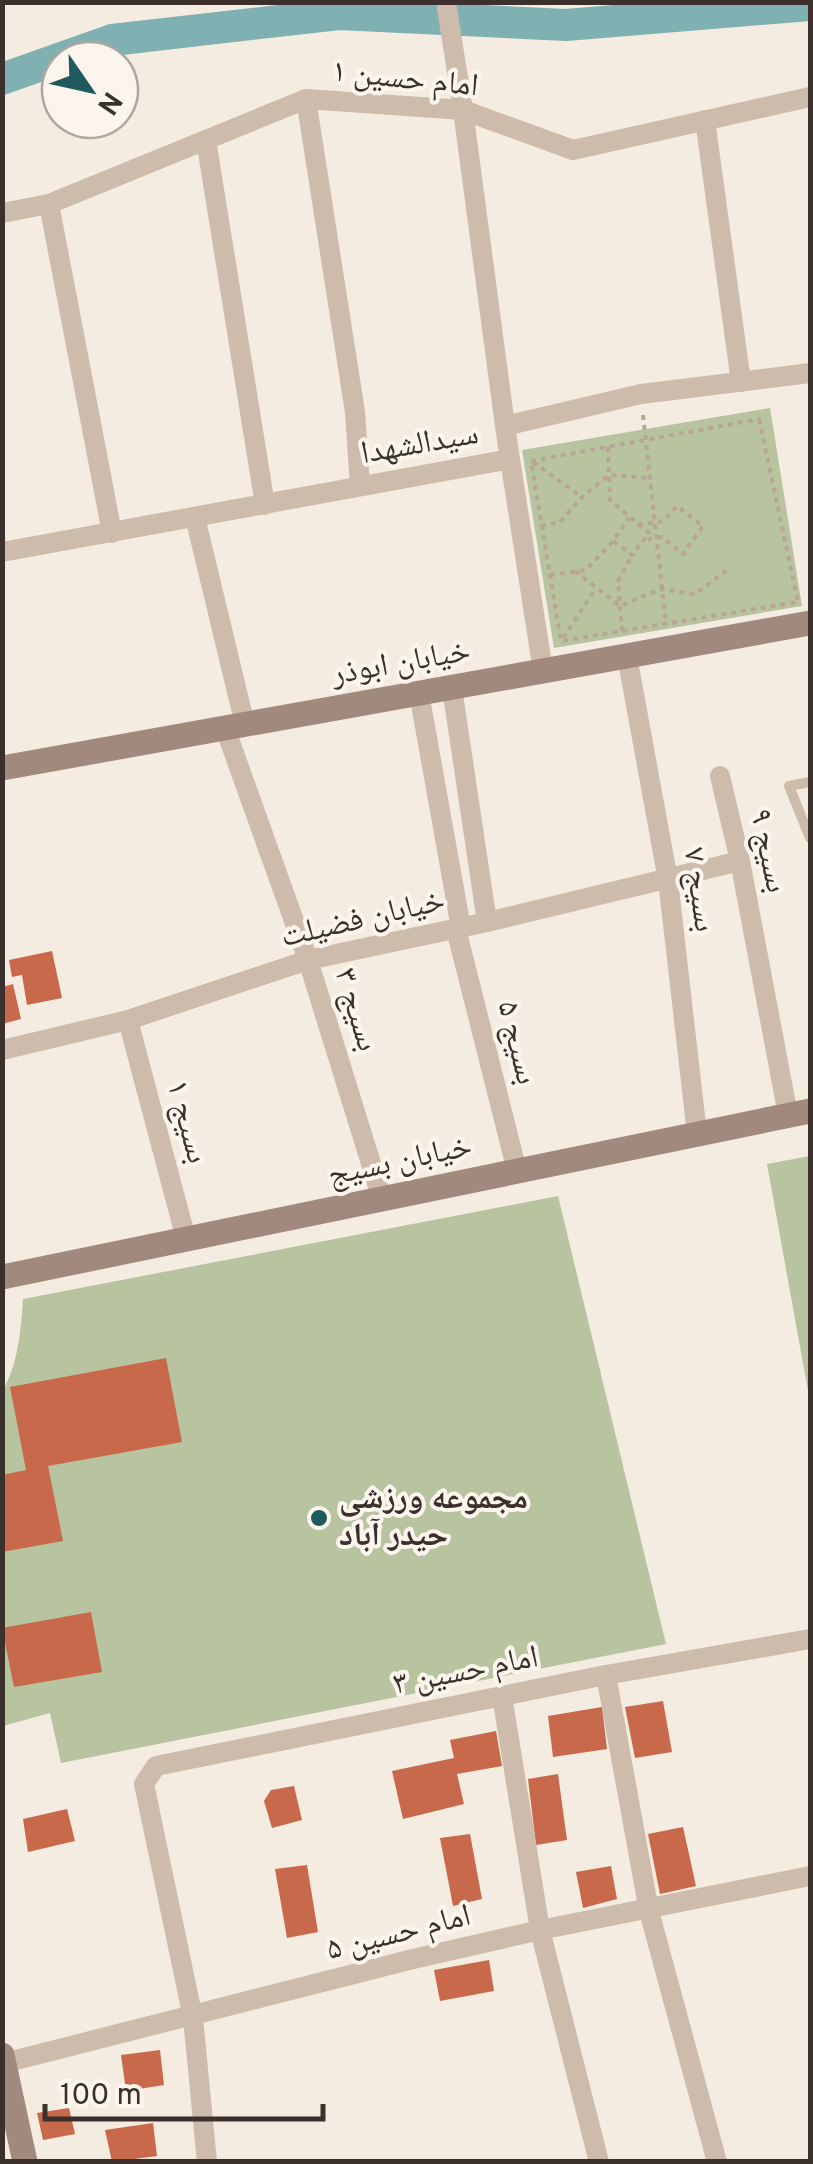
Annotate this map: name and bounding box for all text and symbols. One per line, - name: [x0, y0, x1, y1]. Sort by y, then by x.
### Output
- north arrow: [40, 40, 140, 140]
- street label: امام حسین ۱: [330, 52, 480, 108]
- text: N: [88, 84, 129, 121]
- street label: سیدالشهدا: [358, 415, 482, 475]
- street label: خیابان ابوذر: [328, 632, 473, 696]
- street label: بسیج ۹: [739, 805, 795, 897]
- street label: بسیج ۷: [672, 845, 724, 935]
- street label: خیابان فضیلت: [277, 882, 449, 958]
- street label: بسیج ۳: [323, 964, 387, 1056]
- street label: بسیج ۵: [486, 997, 546, 1089]
- street label: بسیج ۱: [156, 1076, 216, 1168]
- street label: خیابان بسیج: [324, 1127, 476, 1197]
- place label: مجموعه ورزشی حیدر آباد: [339, 1480, 528, 1557]
- marker: مجموعه ورزشی حیدر آباد: [308, 1507, 330, 1529]
- street label: امام حسین ۳: [390, 1638, 542, 1706]
- street label: امام حسین ۵: [323, 1897, 475, 1971]
- scale bar: [45, 2059, 322, 2121]
- text: 100 m: [60, 2078, 142, 2115]

